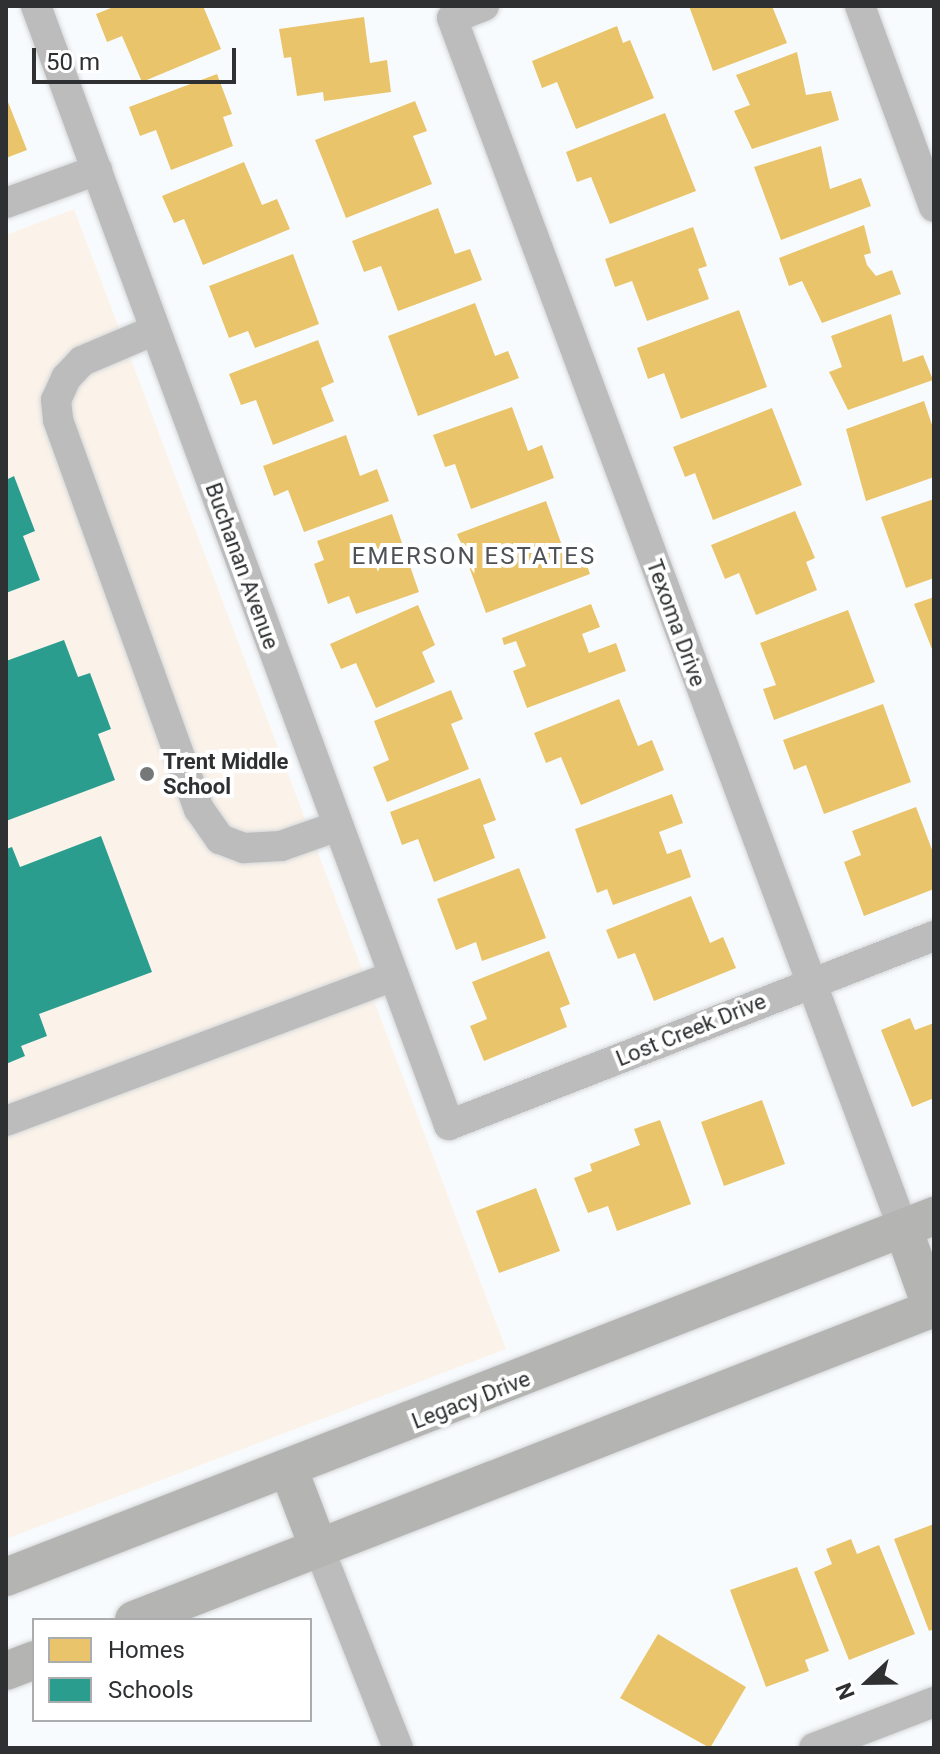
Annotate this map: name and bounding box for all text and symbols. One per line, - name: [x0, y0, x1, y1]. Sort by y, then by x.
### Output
- scale bar: [36, 32, 240, 82]
- text: 50 m: [46, 48, 100, 76]
- street label: Buchanan Avenue: [200, 479, 284, 653]
- district label: EMERSON ESTATES: [352, 543, 596, 571]
- street label: Texoma Drive: [641, 556, 711, 690]
- place label: Trent Middle School: [163, 748, 288, 800]
- marker: Trent Middle School: [138, 765, 156, 783]
- street label: Lost Creek Drive: [612, 988, 770, 1072]
- street label: Legacy Drive: [408, 1365, 534, 1435]
- legend: [32, 1618, 312, 1722]
- text: Homes: [108, 1636, 185, 1664]
- north arrow: [828, 1642, 908, 1722]
- text: Schools: [108, 1676, 194, 1704]
- text: N: [831, 1679, 860, 1703]

